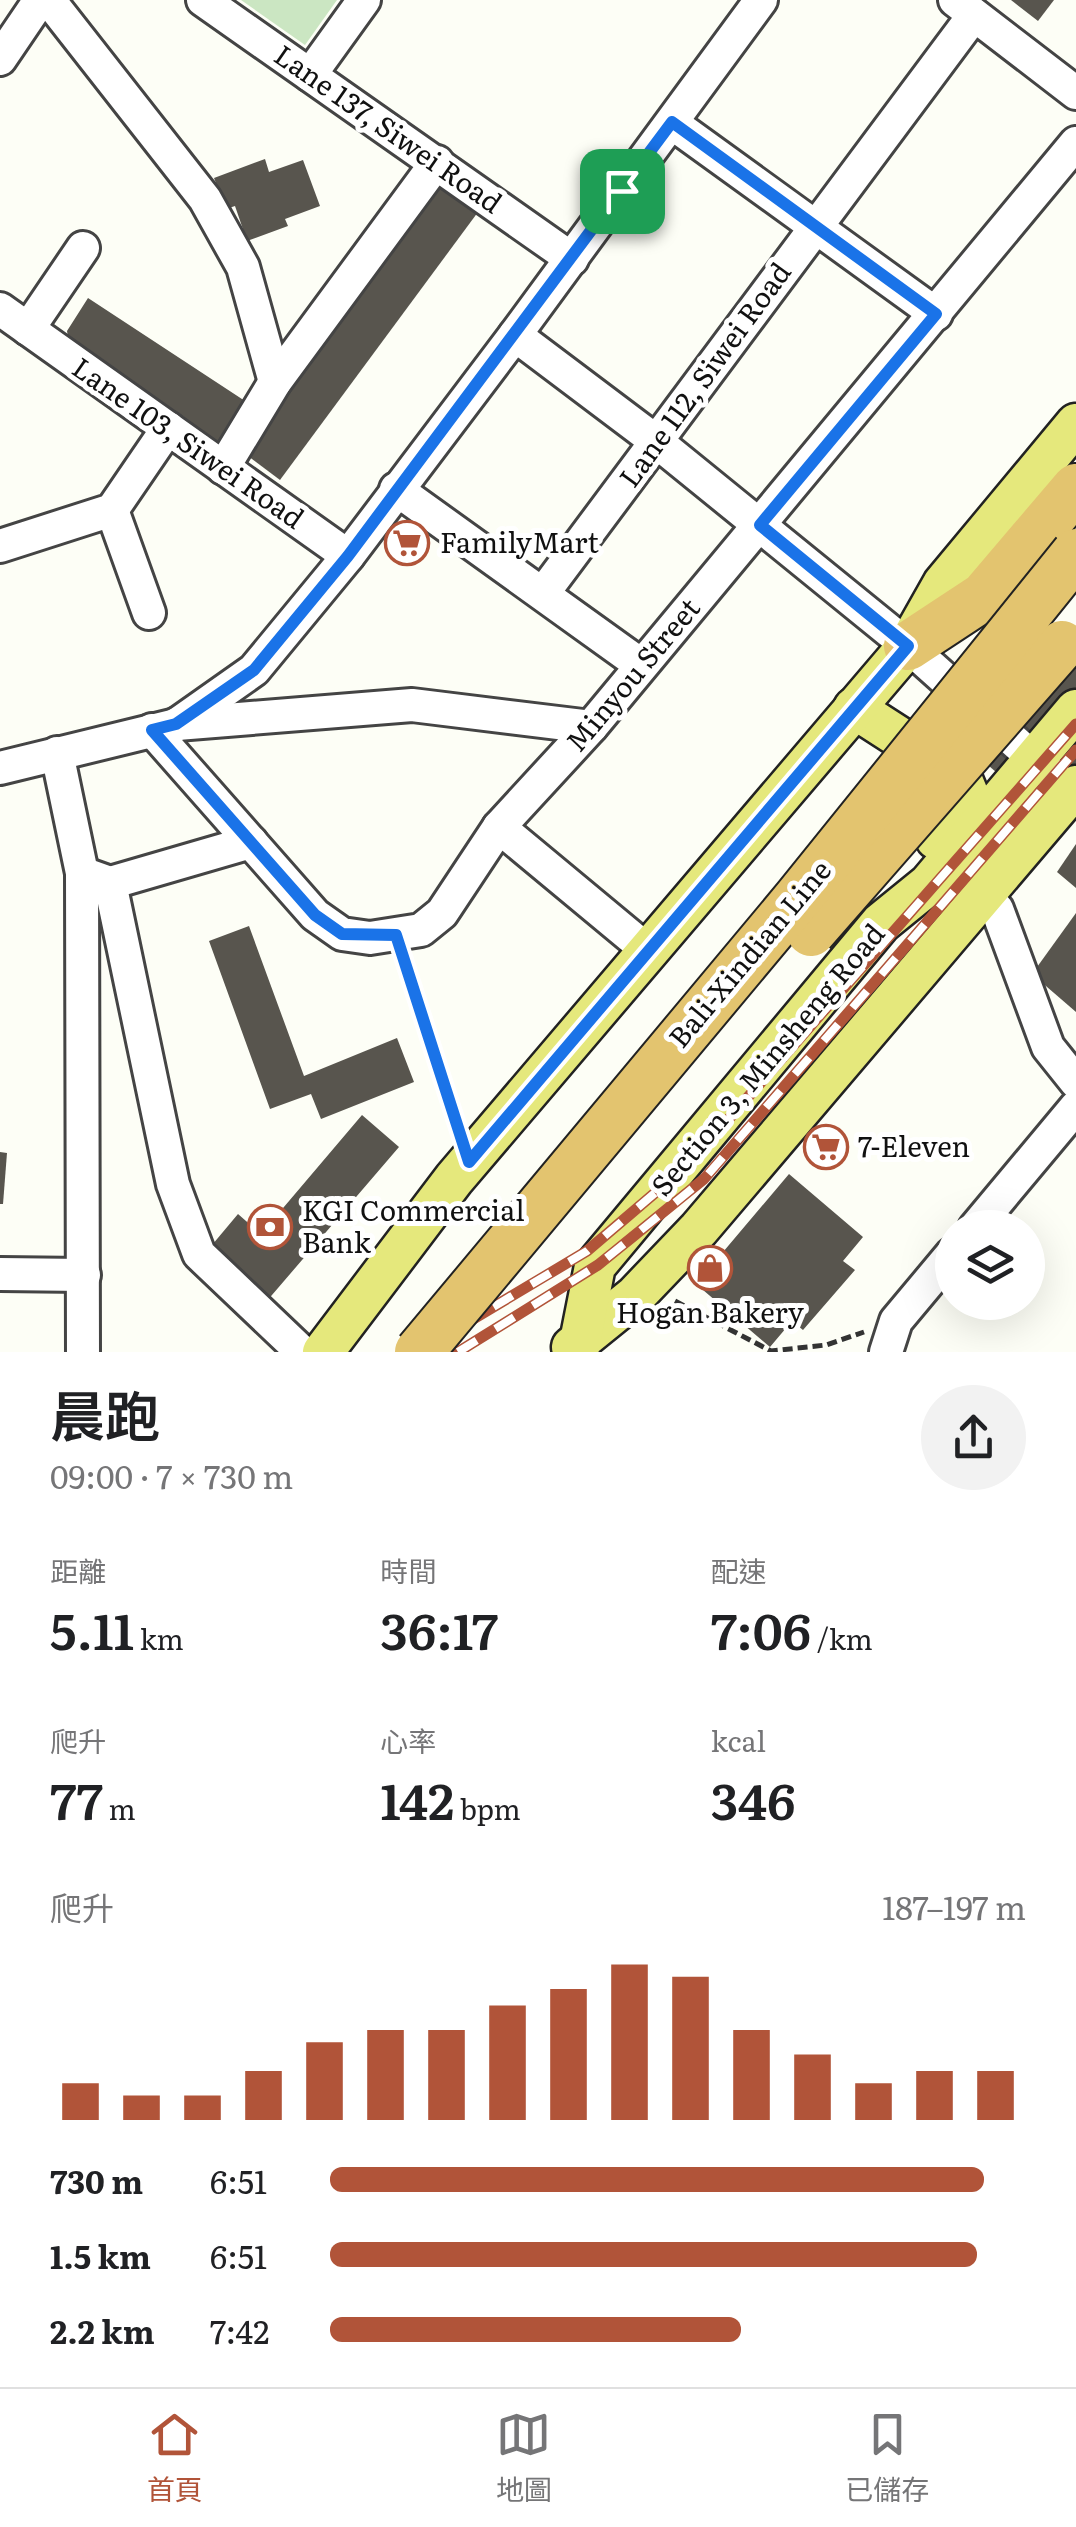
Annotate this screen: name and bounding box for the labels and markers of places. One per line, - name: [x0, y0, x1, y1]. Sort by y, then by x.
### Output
- pin: [580, 149, 665, 234]
- supermarket icon: FamilyMart: [384, 520, 430, 566]
- place label: FamilyMart: [440, 520, 600, 562]
- supermarket icon: 7-Eleven: [803, 1124, 849, 1170]
- place label: 7-Eleven: [858, 1124, 970, 1166]
- place label: KGI Commercial Bank: [302, 1188, 525, 1262]
- bank icon: KGI Commercial Bank: [247, 1204, 293, 1250]
- shop icon: Hogan Bakery: [687, 1245, 733, 1291]
- place label: Hogan Bakery: [616, 1290, 805, 1332]

